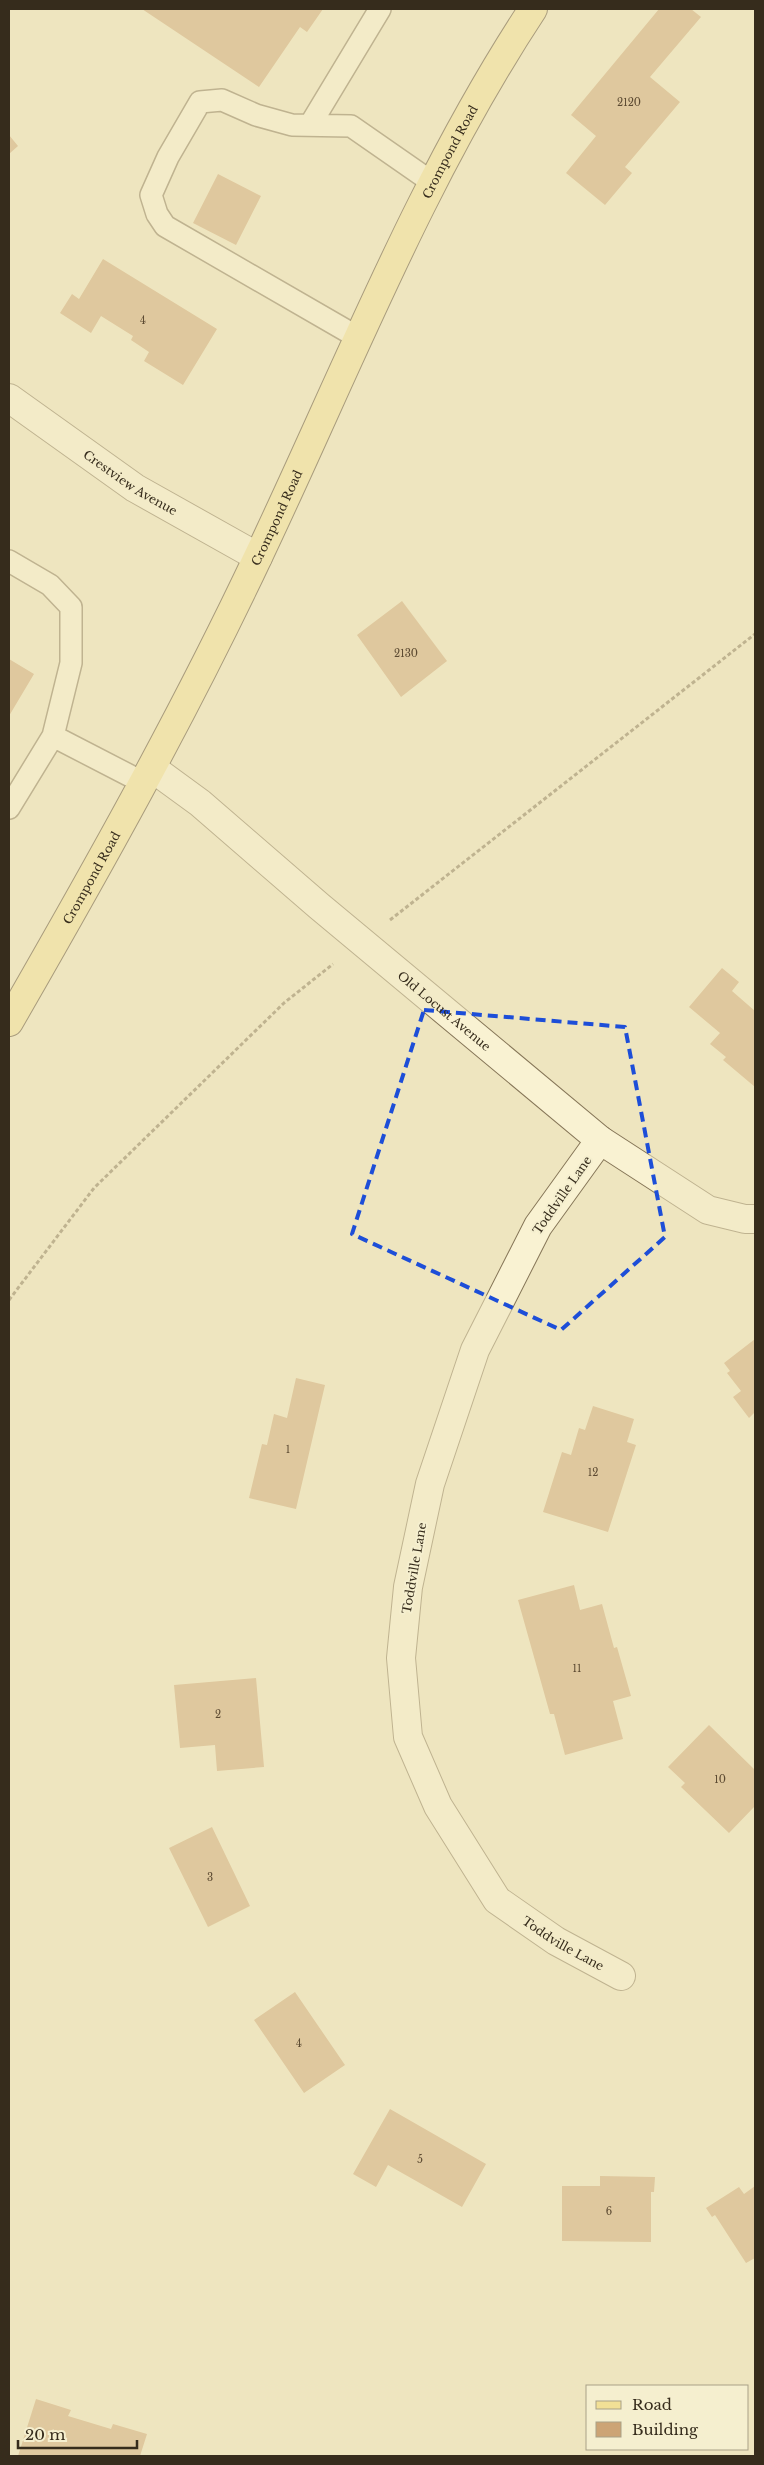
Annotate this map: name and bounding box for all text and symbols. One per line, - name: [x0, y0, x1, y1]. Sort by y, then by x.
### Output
- house number: 2120: [617, 96, 641, 109]
- street label: Crompond Road: [418, 102, 480, 201]
- house number: 4: [140, 314, 146, 327]
- street label: Crestview Avenue: [81, 446, 180, 518]
- street label: Crompond Road: [248, 467, 305, 568]
- house number: 2130: [394, 647, 418, 660]
- street label: Crompond Road: [59, 829, 123, 927]
- street label: Old Locust Avenue: [395, 967, 494, 1054]
- street label: Toddville Lane: [529, 1153, 595, 1237]
- house number: 1: [286, 1443, 290, 1456]
- house number: 12: [588, 1466, 598, 1479]
- street label: Toddville Lane: [399, 1521, 429, 1615]
- house number: 11: [573, 1662, 581, 1675]
- house number: 2: [215, 1708, 221, 1721]
- house number: 10: [714, 1773, 726, 1786]
- house number: 3: [207, 1871, 213, 1884]
- street label: Toddville Lane: [520, 1913, 607, 1973]
- house number: 4: [296, 2037, 302, 2050]
- house number: 5: [417, 2153, 423, 2166]
- house number: 6: [606, 2205, 612, 2218]
- legend: [586, 2385, 749, 2450]
- text: Road: [632, 2395, 672, 2414]
- scale bar: [18, 2418, 136, 2450]
- text: Building: [632, 2420, 699, 2439]
- text: 20 m: [25, 2425, 65, 2444]

